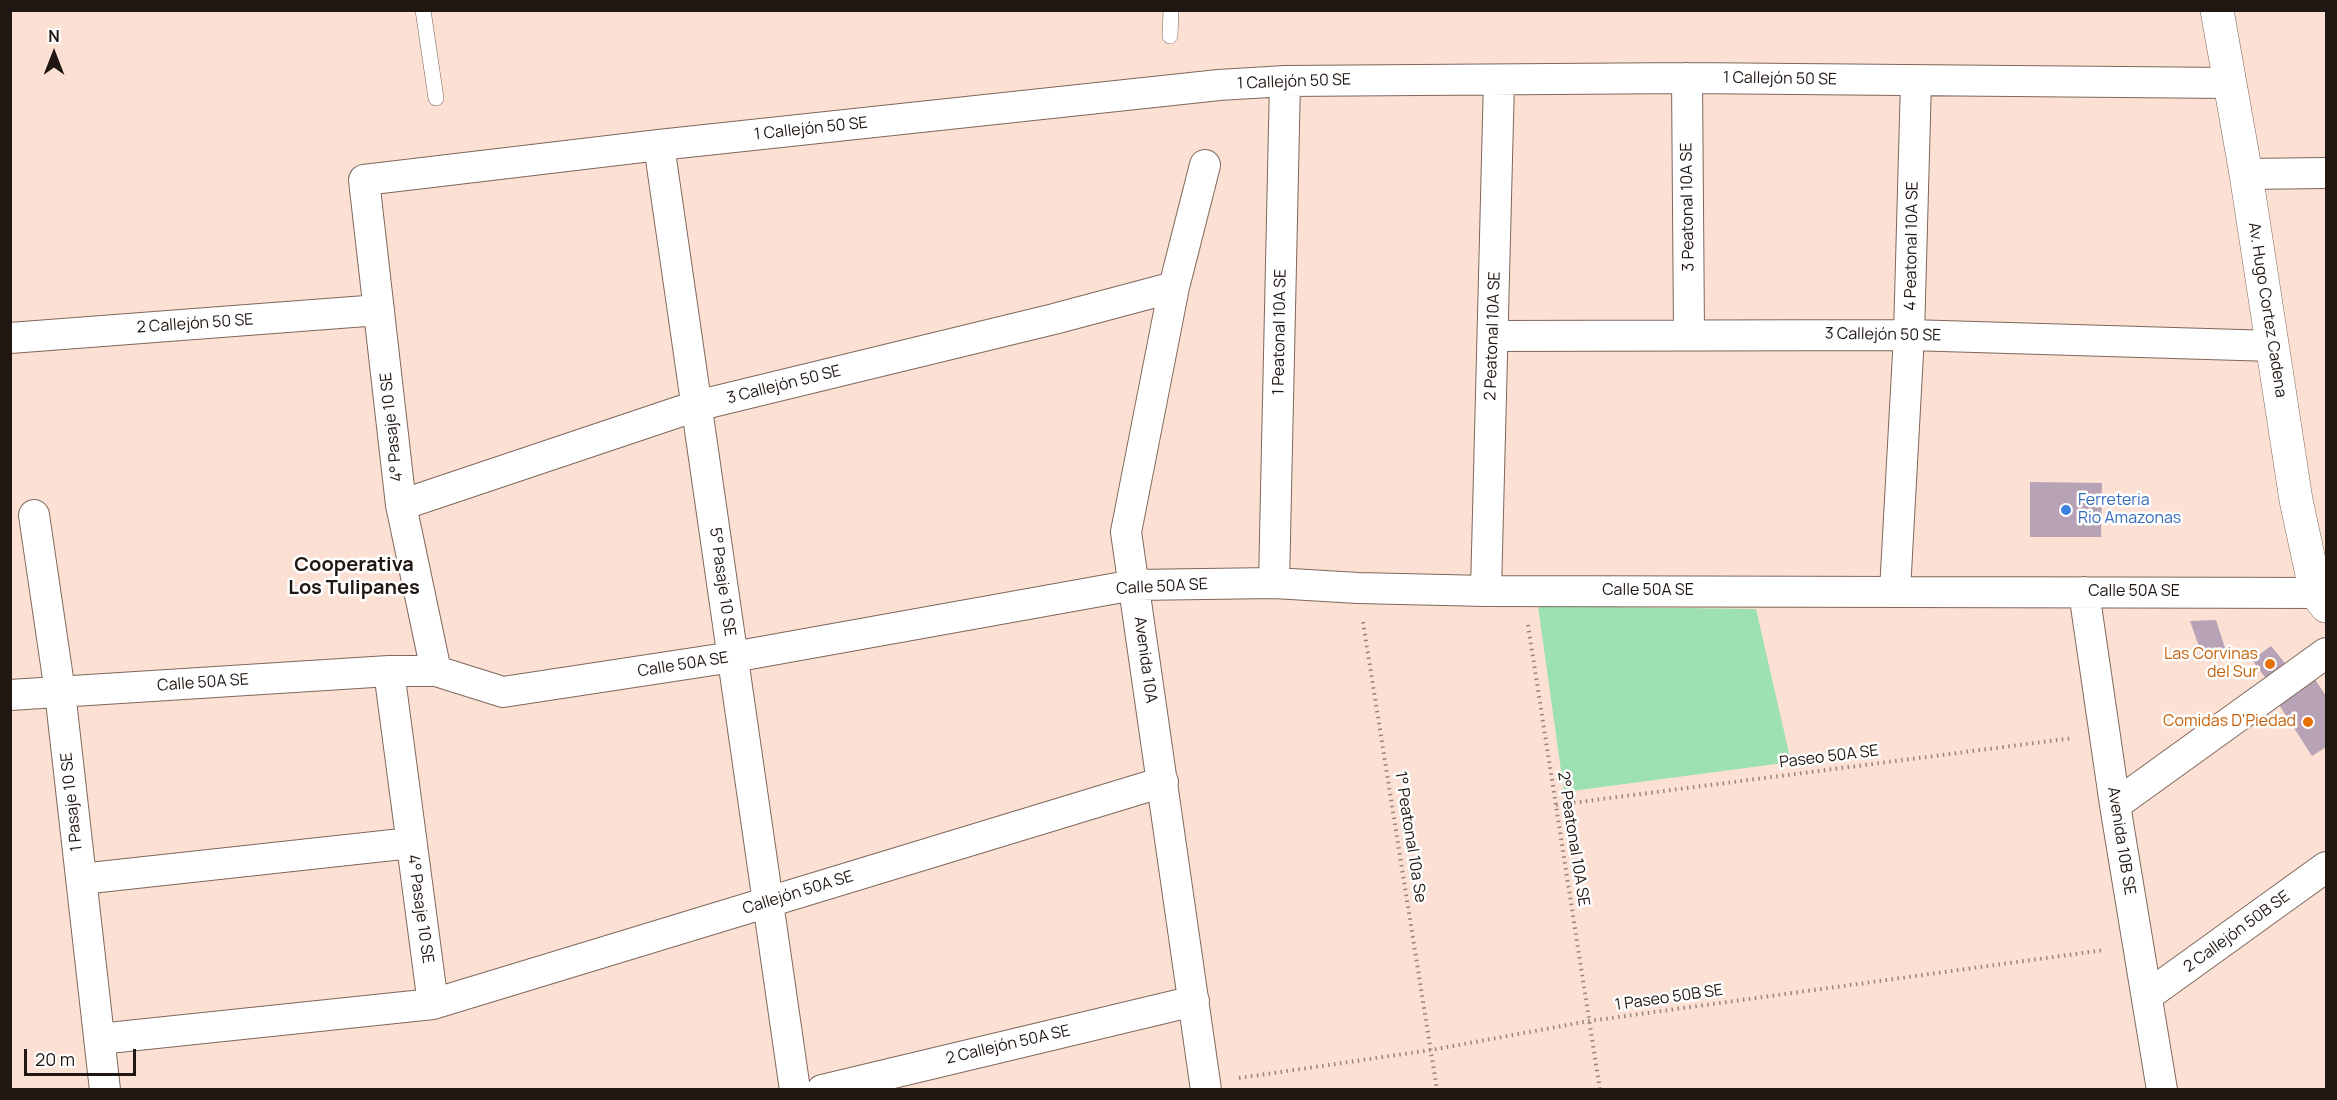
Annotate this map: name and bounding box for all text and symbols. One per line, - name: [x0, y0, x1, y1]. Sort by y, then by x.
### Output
- north arrow: [24, 24, 84, 84]
- text: N: [48, 25, 60, 47]
- street label: 1 Callejón 50 SE: [1723, 68, 1837, 90]
- street label: 1 Callejón 50 SE: [1237, 70, 1351, 94]
- street label: 1 Callejón 50 SE: [753, 113, 869, 145]
- street label: 3 Peatonal 10A SE: [1677, 142, 1699, 272]
- street label: 4 Peatonal 10A SE: [1901, 181, 1923, 311]
- street label: Av. Hugo Cortez Cadena: [2244, 221, 2290, 399]
- street label: 1 Peatonal 10A SE: [1269, 269, 1291, 395]
- street label: 2 Peatonal 10A SE: [1481, 271, 1505, 401]
- street label: 2 Callejón 50 SE: [136, 310, 254, 338]
- street label: 3 Callejón 50 SE: [1825, 324, 1941, 346]
- street label: 3 Callejón 50 SE: [725, 362, 843, 408]
- street label: 4° Pasaje 10 SE: [377, 371, 407, 483]
- place label: Ferreteria Rio Amazonas: [2078, 491, 2181, 529]
- marker: Ferreteria Rio Amazonas: [2059, 503, 2073, 517]
- street label: 5° Pasaje 10 SE: [705, 526, 739, 638]
- district label: Cooperativa Los Tulipanes: [288, 553, 420, 600]
- street label: Calle 50A SE: [1116, 575, 1208, 599]
- street label: Calle 50A SE: [1602, 581, 1694, 601]
- street label: Calle 50A SE: [2088, 582, 2180, 602]
- street label: Avenida 10A: [1129, 615, 1161, 705]
- place label: Las Corvinas del Sur: [2164, 645, 2258, 683]
- street label: Calle 50A SE: [636, 648, 730, 682]
- marker: Las Corvinas del Sur: [2263, 657, 2277, 671]
- street label: Calle 50A SE: [157, 670, 249, 696]
- place label: Comidas D'Piedad: [2163, 712, 2296, 732]
- marker: Comidas D'Piedad: [2301, 715, 2315, 729]
- street label: Paseo 50A SE: [1778, 741, 1880, 773]
- street label: 1 Pasaje 10 SE: [57, 751, 87, 853]
- street label: 1° Peatonal 10a Se: [1390, 770, 1430, 904]
- street label: 2° Peatonal 10A SE: [1553, 770, 1593, 908]
- street label: Avenida 10B SE: [2103, 786, 2139, 896]
- street label: 4° Pasaje 10 SE: [403, 853, 437, 965]
- street label: Callejón 50A SE: [740, 867, 856, 919]
- street label: 2 Callejón 50B SE: [2180, 887, 2294, 977]
- street label: 1 Paseo 50B SE: [1614, 981, 1724, 1015]
- street label: 2 Callejón 50A SE: [944, 1021, 1072, 1069]
- scale bar: [27, 1037, 140, 1075]
- text: 20 m: [35, 1047, 75, 1071]

